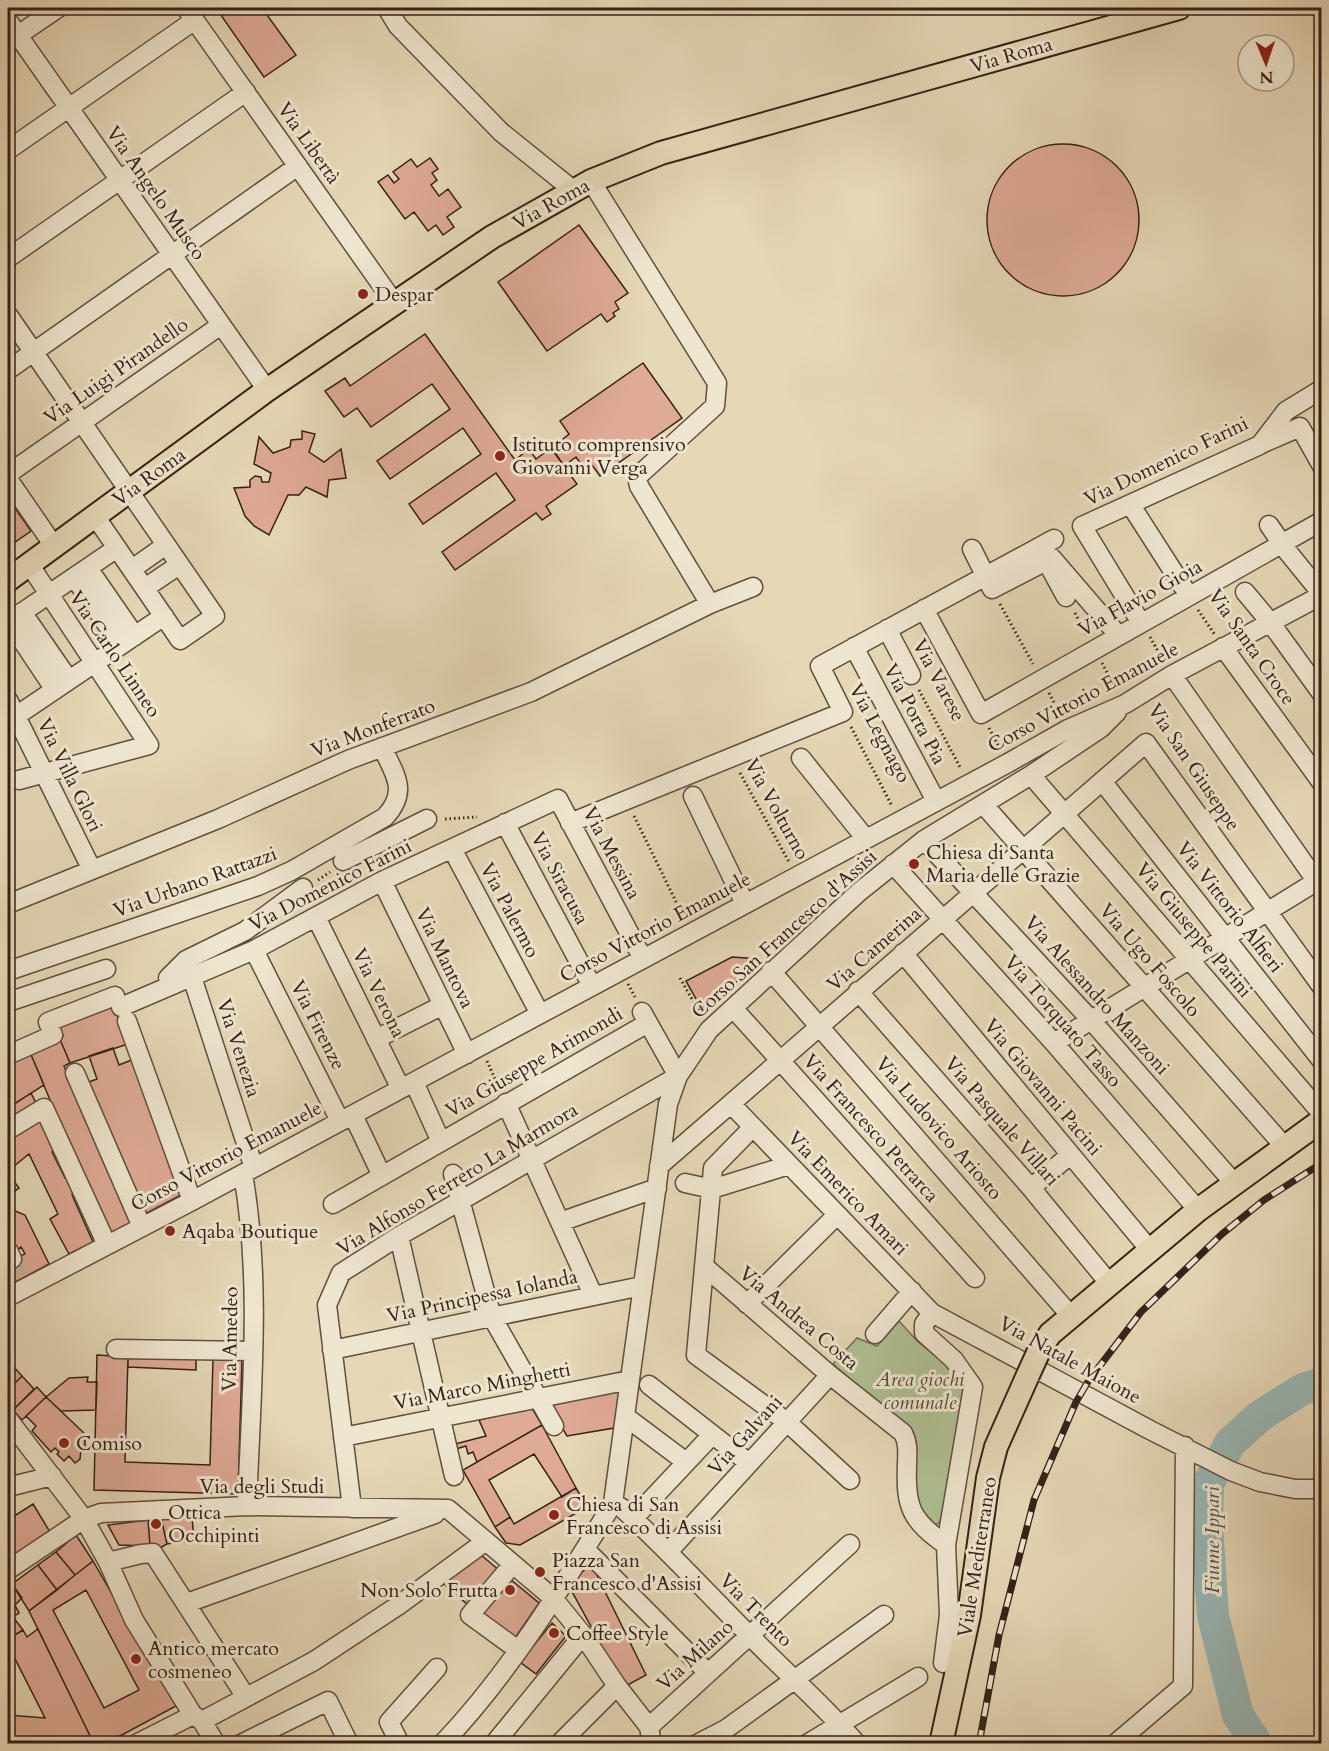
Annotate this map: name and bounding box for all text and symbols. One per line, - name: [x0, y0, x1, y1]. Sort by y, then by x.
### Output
- street label: Via Roma: [967, 30, 1056, 80]
- north arrow: [1236, 33, 1296, 93]
- text: N: [1259, 66, 1274, 88]
- street label: Via Libertà: [271, 97, 347, 190]
- street label: Via Angelo Musco: [100, 121, 212, 266]
- street label: Via Roma: [507, 172, 595, 236]
- place label: Despar: [375, 281, 434, 308]
- marker: Despar: [356, 287, 370, 301]
- street label: Via Luigi Pirandello: [38, 311, 194, 431]
- street label: Via Domenico Farini: [1079, 409, 1253, 513]
- place label: Istituto comprensivo Giovanni Verga: [512, 431, 686, 481]
- street label: Via Roma: [107, 441, 191, 513]
- marker: Istituto comprensivo Giovanni Verga: [493, 449, 507, 463]
- street label: Via Flavio Gioia: [1073, 553, 1207, 643]
- street label: Via Santa Croce: [1202, 583, 1302, 711]
- street label: Via Carlo Linneo: [63, 585, 167, 723]
- street label: Via Varese: [906, 634, 972, 726]
- street label: Corso Vittorio Emanuele: [983, 635, 1183, 759]
- street label: Via Porta Pia: [877, 659, 953, 770]
- street label: Via Legnago: [843, 679, 918, 788]
- street label: Via Monferrato: [307, 692, 439, 764]
- street label: Via San Giuseppe: [1141, 698, 1247, 836]
- street label: Via Villa Glori: [31, 714, 109, 837]
- street label: Via Volturno: [738, 754, 816, 865]
- street label: Via Messina: [576, 802, 648, 904]
- street label: Via Siracusa: [524, 827, 596, 929]
- street label: Via Domenico Farini: [244, 832, 416, 938]
- street label: Via Vittorio Alfieri: [1170, 836, 1290, 979]
- place label: Chiesa di Santa Maria delle Grazie: [926, 839, 1080, 889]
- street label: Via Urbano Rattazzi: [109, 840, 281, 924]
- street label: Corso San Francesco d'Assisi: [685, 843, 883, 1025]
- marker: Chiesa di Santa Maria delle Grazie: [907, 857, 921, 871]
- street label: Via Giuseppe Parini: [1129, 857, 1259, 1004]
- street label: Via Palermo: [474, 858, 546, 962]
- street label: Corso Vittorio Emanuele: [555, 865, 755, 989]
- street label: Via Ugo Foscolo: [1093, 897, 1207, 1023]
- street label: Via Camerina: [821, 900, 927, 998]
- street label: Via Mantova: [409, 903, 481, 1013]
- street label: Via Alessandro Manzoni: [1018, 909, 1176, 1081]
- street label: Via Verona: [346, 944, 412, 1042]
- street label: Via Torquato Tasso: [998, 949, 1128, 1093]
- street label: Via Firenze: [284, 976, 352, 1074]
- street label: Via Venezia: [210, 995, 268, 1101]
- street label: Via Giuseppe Arimondi: [440, 1000, 628, 1124]
- street label: Via Giovanni Pacini: [978, 1013, 1109, 1162]
- street label: Via Francesco Petrarca: [797, 1048, 945, 1208]
- street label: Via Pasquale Villari: [938, 1050, 1066, 1192]
- street label: Via Ludovico Ariosto: [869, 1051, 1009, 1206]
- street label: Corso Vittorio Emanuele: [126, 1094, 326, 1218]
- street label: Via Alfonso Ferrero La Marmora: [331, 1096, 583, 1262]
- street label: Via Emerico Amari: [781, 1125, 915, 1261]
- place label: Aqaba Boutique: [182, 1218, 318, 1245]
- marker: Aqaba Boutique: [163, 1224, 177, 1238]
- street label: Via Andrea Costa: [733, 1260, 865, 1376]
- street label: Via Principessa Iolanda: [384, 1263, 580, 1329]
- street label: Via Amedeo: [216, 1286, 244, 1392]
- street label: Via Natale Maione: [994, 1310, 1146, 1410]
- street label: Via Marco Minghetti: [391, 1356, 573, 1416]
- park label: Area giochi comunale: [875, 1366, 965, 1416]
- street label: Via Galvani: [702, 1389, 789, 1481]
- place label: Comiso: [76, 1430, 142, 1457]
- marker: Comiso: [57, 1436, 71, 1450]
- street label: Via degli Studi: [200, 1473, 325, 1500]
- street label: Viale Mediterraneo: [951, 1474, 1003, 1639]
- water label: Fiume Ippari: [1198, 1486, 1227, 1594]
- place label: Chiesa di San Francesco di Assisi: [566, 1491, 722, 1541]
- place label: Ottica Occhipinti: [168, 1499, 260, 1549]
- marker: Chiesa di San Francesco di Assisi: [547, 1508, 561, 1522]
- marker: Ottica Occhipinti: [149, 1517, 163, 1531]
- place label: Piazza San Francesco d'Assisi: [552, 1547, 702, 1597]
- marker: Piazza San Francesco d'Assisi: [533, 1565, 547, 1579]
- street label: Via Trento: [713, 1567, 799, 1653]
- place label: Non Solo Frutta: [360, 1577, 498, 1604]
- marker: Non Solo Frutta: [503, 1583, 517, 1597]
- street label: Via Milano: [651, 1613, 739, 1697]
- place label: Coffee Style: [566, 1620, 669, 1647]
- marker: Coffee Style: [547, 1626, 561, 1640]
- place label: Antico mercato cosmeneo: [148, 1635, 279, 1685]
- marker: Antico mercato cosmeneo: [129, 1652, 143, 1666]

